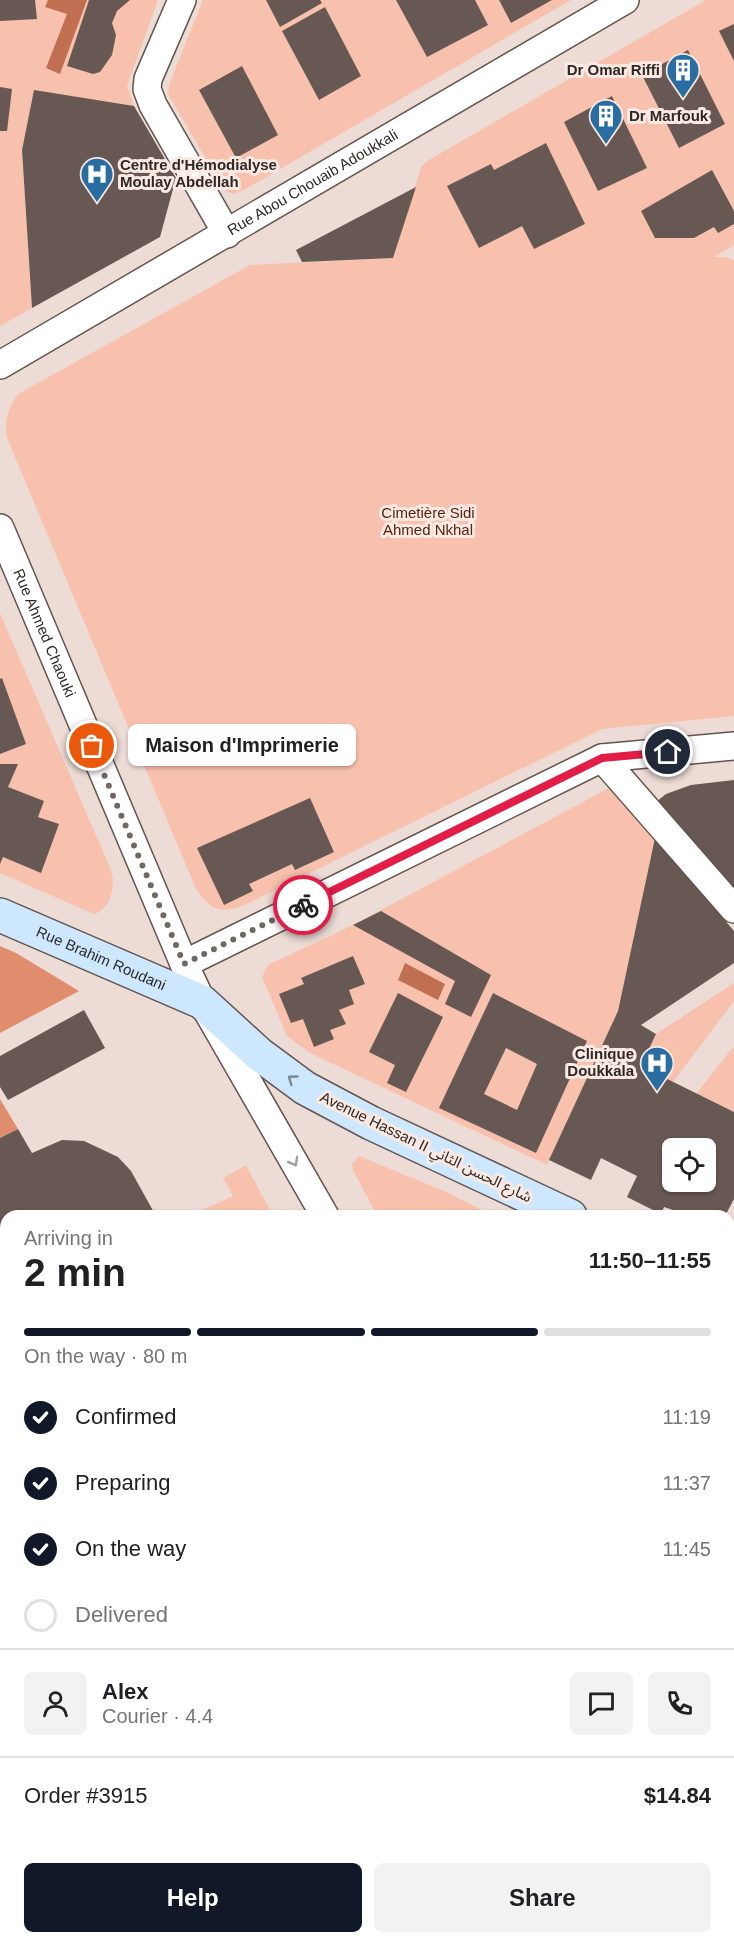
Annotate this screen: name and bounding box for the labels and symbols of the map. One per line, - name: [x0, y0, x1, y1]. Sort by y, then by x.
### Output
- building icon: Dr Omar Riffi: [665, 52, 701, 99]
- place label: Dr Omar Riffi: [567, 61, 660, 78]
- building icon: Dr Marfouk: [588, 98, 624, 145]
- place label: Dr Marfouk: [629, 107, 709, 124]
- street label: Rue Abou Chouaib Adoukkali: [224, 126, 401, 238]
- hospital icon: Centre d'Hémodialyse Moulay Abdellah: [79, 156, 115, 203]
- place label: Centre d'Hémodialyse Moulay Abdellah: [120, 156, 277, 190]
- park label: Cimetière Sidi Ahmed Nkhal: [381, 504, 475, 538]
- street label: Rue Ahmed Chaouki: [10, 566, 79, 700]
- pin: [66, 720, 117, 771]
- callout: Maison d'Imprimerie: [128, 725, 356, 767]
- pin: [642, 726, 693, 777]
- courier: [273, 875, 333, 935]
- street label: Rue Brahim Roudani: [34, 923, 169, 993]
- place label: Clinique Doukkala: [567, 1045, 635, 1079]
- hospital icon: Clinique Doukkala: [639, 1045, 675, 1092]
- one-way arrow: [288, 1075, 299, 1086]
- street label: Avenue Hassan II شارع الحسن الثاني: [316, 1088, 535, 1209]
- one-way arrow: [287, 1156, 298, 1166]

